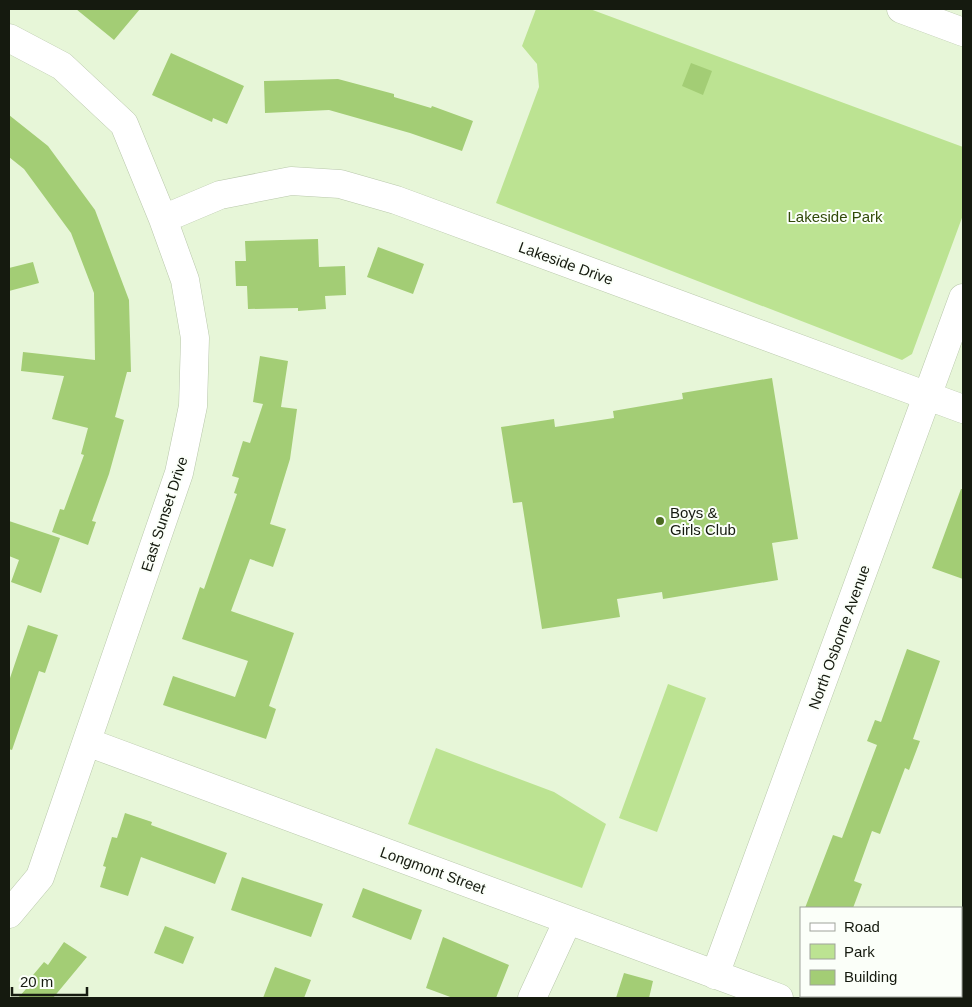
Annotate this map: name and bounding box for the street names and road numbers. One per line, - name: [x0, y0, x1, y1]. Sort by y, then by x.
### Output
- street label: Lakeside Drive: [516, 238, 616, 288]
- street label: East Sunset Drive: [137, 454, 191, 574]
- street label: North Osborne Avenue: [805, 563, 873, 711]
- street label: Longmont Street: [378, 843, 489, 897]

